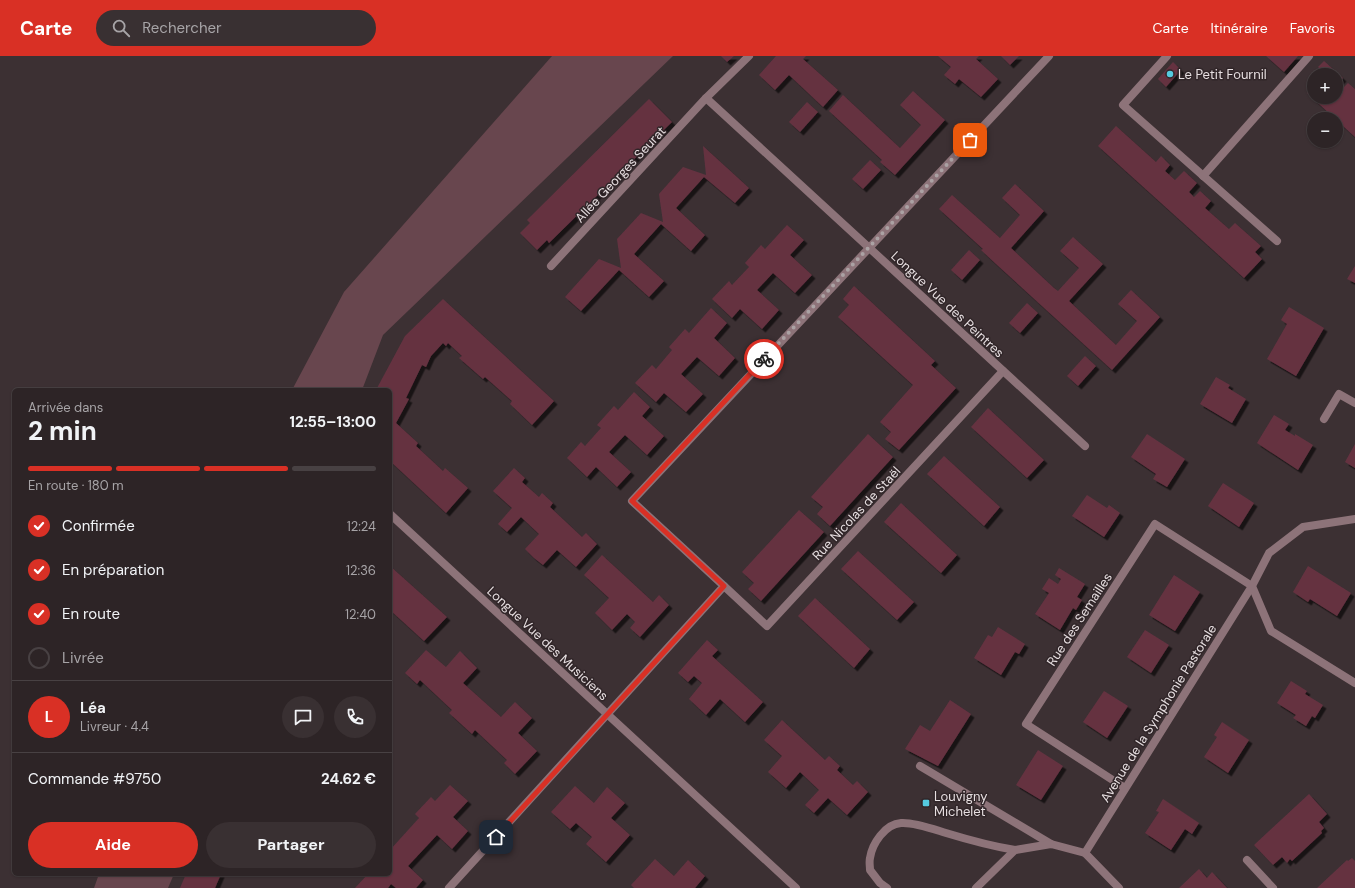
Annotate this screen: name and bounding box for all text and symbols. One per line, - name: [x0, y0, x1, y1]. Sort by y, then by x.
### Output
- search box: [96, 10, 376, 46]
- text: Carte: [20, 16, 72, 41]
- icon: search: [110, 17, 132, 39]
- text: Rechercher: [142, 18, 222, 38]
- text: Carte: [1153, 19, 1189, 37]
- text: Itinéraire: [1211, 19, 1268, 37]
- text: Favoris: [1290, 19, 1335, 37]
- place label: Le Petit Fournil: [1178, 66, 1267, 83]
- map controls: [1307, 68, 1343, 148]
- button: +: [1307, 68, 1343, 104]
- marker: Le Petit Fournil: [1165, 69, 1175, 79]
- button: −: [1307, 112, 1343, 148]
- street label: Allée Georges Seurat: [571, 123, 669, 226]
- pin: [953, 123, 987, 157]
- icon: bag: [959, 129, 981, 151]
- street label: Longue Vue des Peintres: [888, 248, 1008, 361]
- courier: [744, 339, 784, 379]
- icon: bike: [753, 348, 775, 370]
- text: Arrivée dans: [28, 399, 103, 416]
- text: 12:55–13:00: [290, 412, 376, 432]
- text: 2 min: [28, 414, 97, 448]
- street label: Rue Nicolas de Staël: [808, 463, 904, 564]
- text: En route · 180 m: [28, 477, 124, 494]
- icon: check: [28, 515, 50, 537]
- text: Confirmée: [62, 516, 135, 536]
- text: 12:24: [347, 518, 376, 535]
- icon: check: [28, 559, 50, 581]
- text: En préparation: [62, 560, 164, 580]
- text: 12:36: [346, 562, 376, 579]
- street label: Rue des Semailles: [1043, 569, 1116, 669]
- street label: Longue Vue des Musiciens: [483, 583, 612, 704]
- icon: check: [28, 603, 50, 625]
- text: En route: [62, 604, 120, 624]
- text: 12:40: [345, 606, 376, 623]
- street label: Avenue de la Symphonie Pastorale: [1097, 621, 1220, 805]
- text: Livrée: [62, 648, 104, 668]
- button: chat: [282, 696, 324, 738]
- button: phone: [334, 696, 376, 738]
- text: Léa: [80, 698, 106, 718]
- text: L: [45, 707, 53, 727]
- text: Livreur · 4.4: [80, 718, 149, 735]
- text: Commande #9750: [28, 769, 161, 789]
- text: 24.62 €: [321, 769, 376, 789]
- place label: Louvigny Michelet: [934, 788, 987, 820]
- marker: Louvigny Michelet: [921, 798, 931, 808]
- pin: [479, 820, 513, 854]
- button: Aide: [28, 822, 198, 868]
- button: Partager: [206, 822, 376, 868]
- icon: home: [485, 826, 507, 848]

